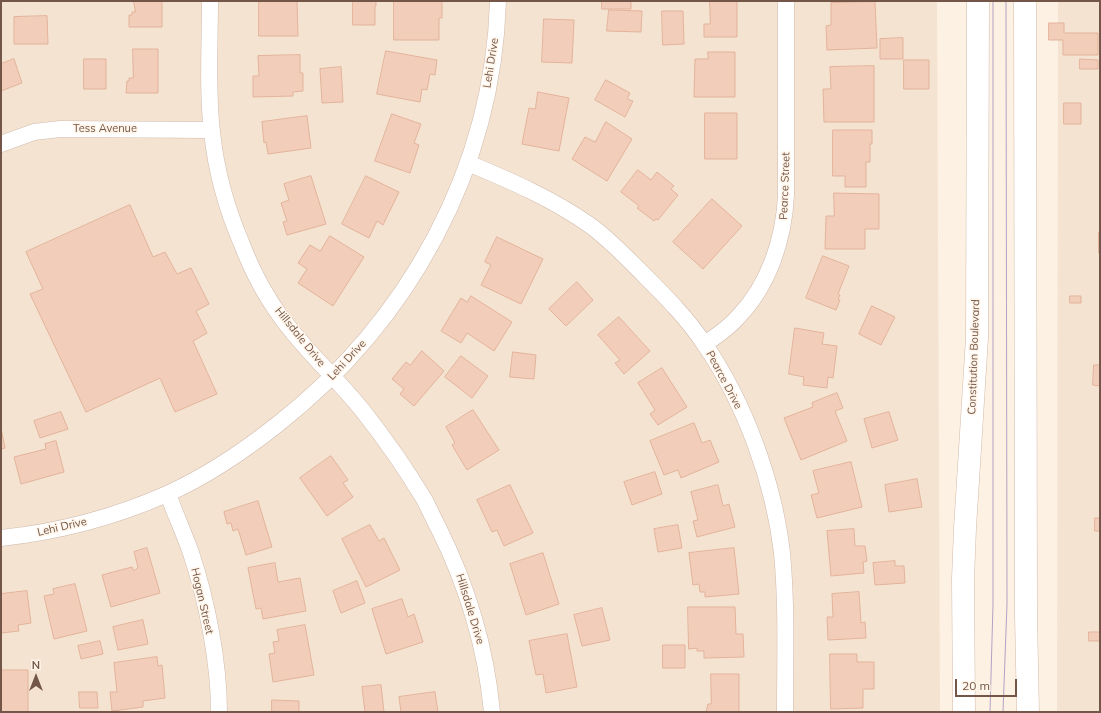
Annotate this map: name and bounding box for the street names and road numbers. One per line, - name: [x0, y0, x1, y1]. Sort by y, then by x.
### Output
- street label: Lehi Drive: [481, 37, 501, 89]
- street label: Tess Avenue: [73, 122, 137, 136]
- street label: Pearce Street: [777, 152, 793, 220]
- street label: Constitution Boulevard: [965, 299, 983, 415]
- street label: Hillsdale Drive: [272, 304, 328, 370]
- street label: Lehi Drive: [325, 337, 369, 383]
- street label: Pearce Drive: [703, 349, 745, 411]
- street label: Lehi Drive: [36, 515, 88, 539]
- street label: Hogan Street: [188, 567, 216, 635]
- street label: Hillsdale Drive: [453, 572, 487, 646]

